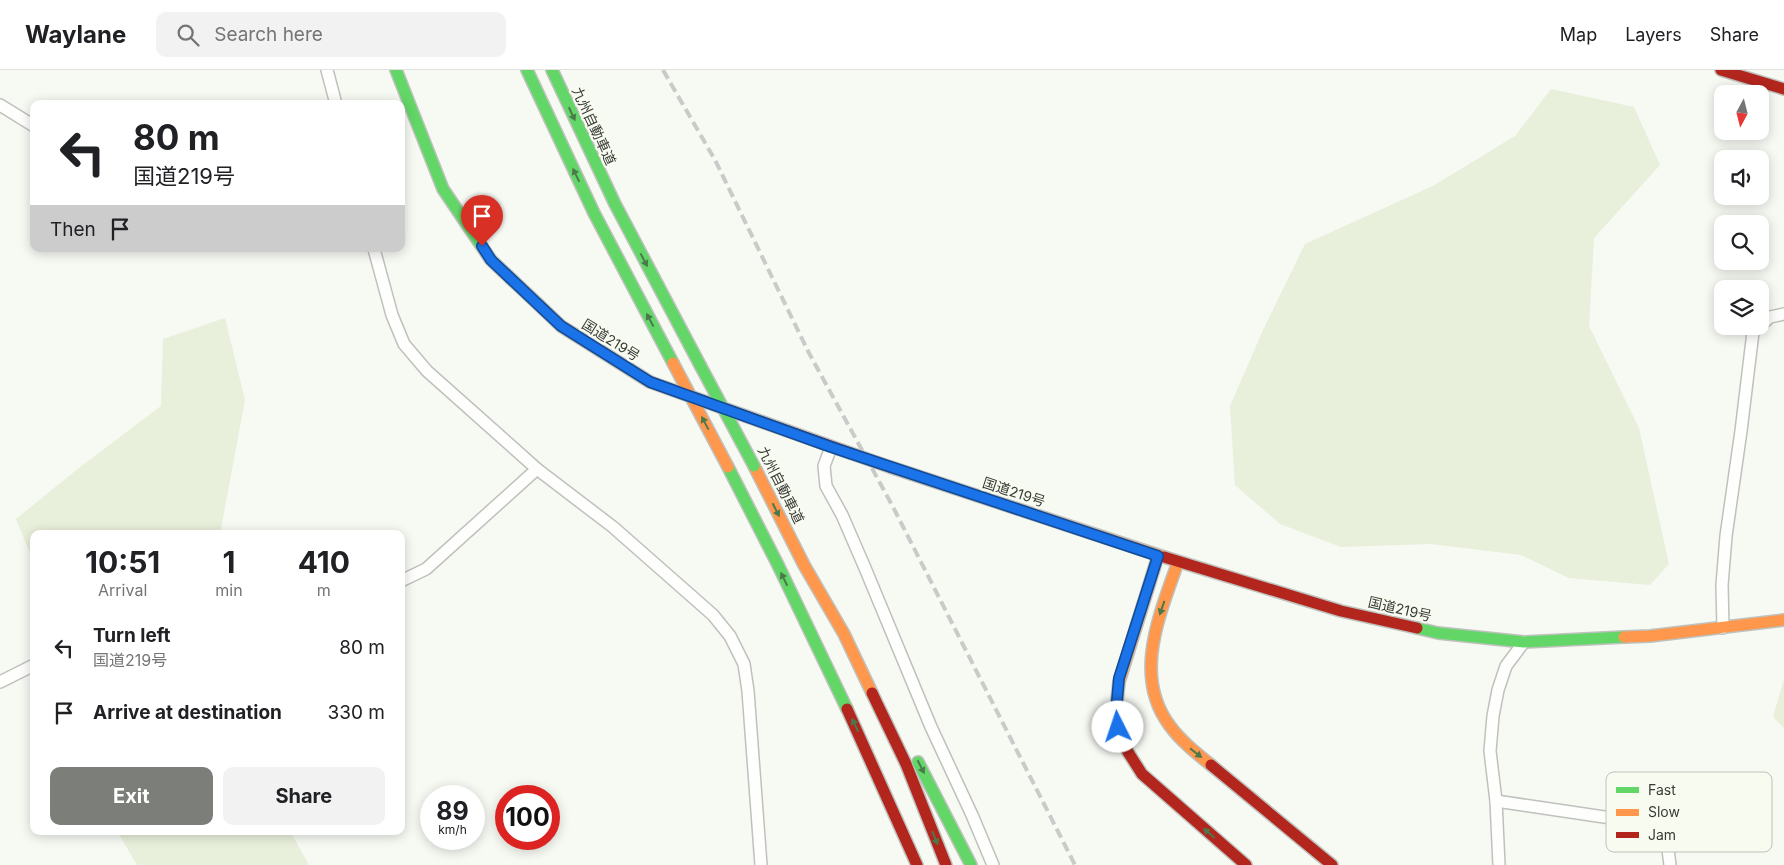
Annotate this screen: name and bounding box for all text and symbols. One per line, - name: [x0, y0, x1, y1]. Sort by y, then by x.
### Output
- search box: [156, 12, 506, 57]
- text: Waylane: [25, 20, 126, 49]
- icon: search: [174, 21, 202, 49]
- text: Search here: [214, 23, 323, 46]
- text: Map: [1560, 24, 1597, 45]
- text: Layers: [1625, 24, 1682, 45]
- text: Share: [1710, 24, 1759, 45]
- street label: 九州自動車道: [569, 84, 620, 167]
- north arrow: [1714, 85, 1769, 140]
- map controls: [1714, 85, 1769, 335]
- one-way arrow: [567, 107, 576, 122]
- text: 80 m: [133, 116, 220, 158]
- icon: left: [50, 120, 115, 185]
- button: sound: [1714, 150, 1769, 205]
- text: 国道219号: [133, 163, 235, 189]
- one-way arrow: [572, 168, 580, 182]
- pin: [461, 195, 503, 246]
- icon: arrive: [468, 202, 496, 230]
- icon: arrive: [106, 215, 134, 243]
- button: search: [1714, 215, 1769, 270]
- text: Then: [50, 218, 96, 241]
- one-way arrow: [640, 253, 649, 267]
- button: layers: [1714, 280, 1769, 335]
- one-way arrow: [646, 312, 654, 327]
- street label: 国道219号: [579, 315, 643, 364]
- one-way arrow: [701, 416, 709, 431]
- street label: 九州自動車道: [755, 443, 808, 526]
- street label: 国道219号: [981, 473, 1048, 510]
- one-way arrow: [772, 502, 780, 517]
- text: 10:51: [85, 544, 160, 580]
- text: 1: [223, 544, 235, 580]
- text: 410: [298, 544, 350, 580]
- one-way arrow: [780, 572, 788, 586]
- text: Arrival: [98, 580, 147, 600]
- text: min: [215, 580, 243, 600]
- text: m: [317, 580, 331, 600]
- street label: 国道219号: [1367, 593, 1434, 624]
- one-way arrow: [1158, 601, 1166, 616]
- text: Turn left: [93, 624, 171, 647]
- icon: left: [50, 634, 78, 662]
- text: 80 m: [339, 636, 385, 659]
- text: 国道219号: [93, 650, 167, 670]
- icon: arrive: [50, 699, 78, 727]
- position arrow: [1091, 700, 1143, 752]
- text: Arrive at destination: [93, 701, 282, 724]
- text: 330 m: [328, 701, 385, 724]
- one-way arrow: [851, 718, 859, 733]
- one-way arrow: [1189, 748, 1202, 759]
- one-way arrow: [917, 760, 925, 774]
- button: Exit: [50, 767, 213, 825]
- button: Share: [223, 767, 385, 825]
- legend: [1606, 772, 1772, 852]
- text: Fast: [1648, 781, 1676, 798]
- speed limit sign: 100: [495, 785, 560, 850]
- text: 89: [436, 796, 469, 826]
- text: Slow: [1648, 803, 1680, 820]
- text: km/h: [438, 822, 467, 837]
- text: Jam: [1648, 826, 1676, 843]
- one-way arrow: [1203, 828, 1215, 839]
- one-way arrow: [932, 831, 940, 845]

